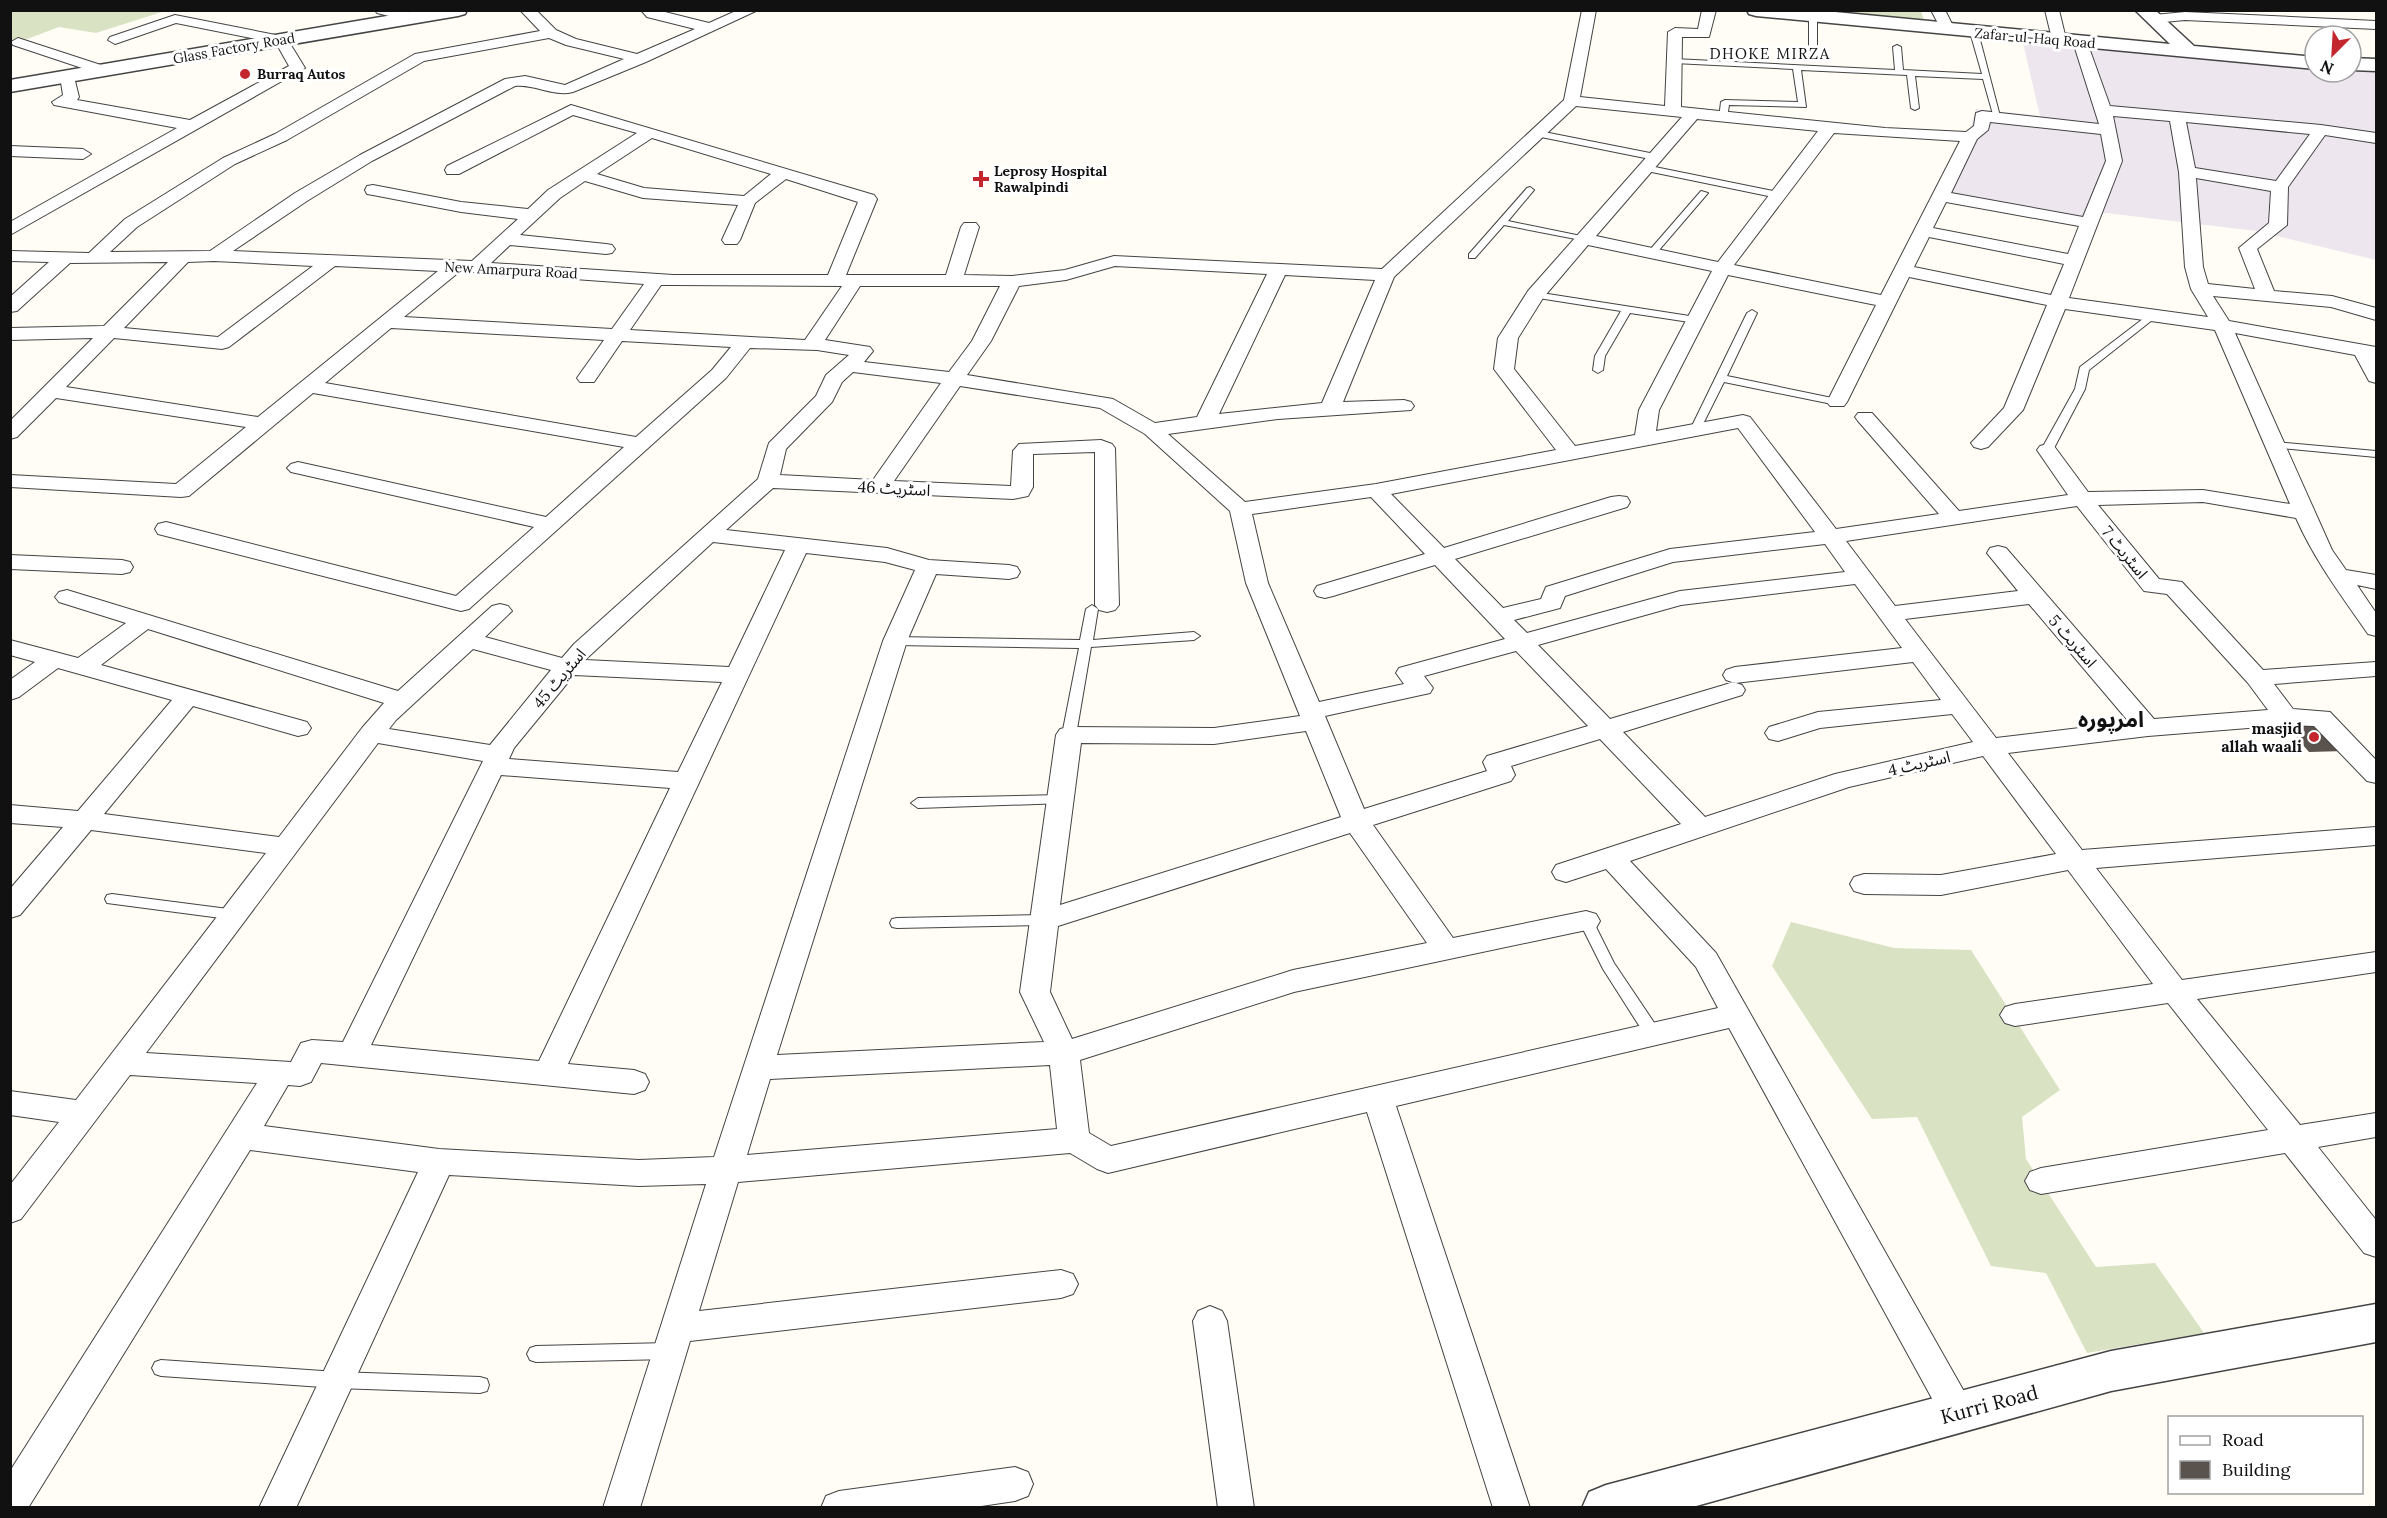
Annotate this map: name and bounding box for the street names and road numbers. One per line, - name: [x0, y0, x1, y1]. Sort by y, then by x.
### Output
- street label: Zafar-ul-Haq Road: [1974, 24, 2096, 52]
- street label: Glass Factory Road: [172, 28, 296, 68]
- street label: New Amarpura Road: [444, 258, 578, 282]
- street label: اسٹریٹ 46: [857, 476, 931, 500]
- street label: اسٹریٹ 7: [2098, 522, 2152, 582]
- street label: اسٹریٹ 5: [2045, 611, 2101, 671]
- street label: اسٹریٹ 45: [528, 644, 590, 712]
- street label: اسٹریٹ 4: [1886, 746, 1952, 780]
- street label: Kurri Road: [1937, 1379, 2041, 1429]

